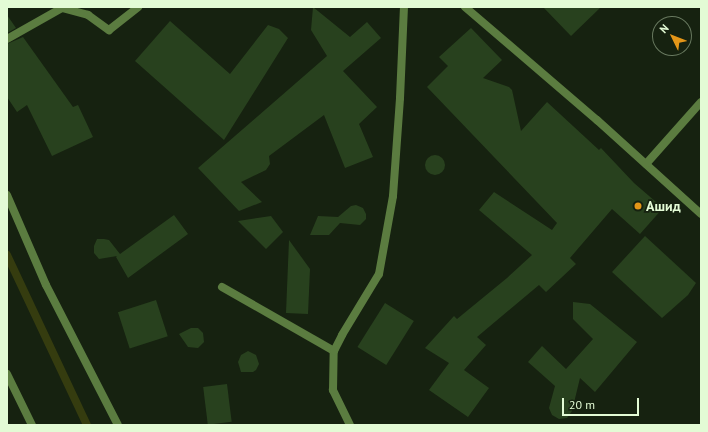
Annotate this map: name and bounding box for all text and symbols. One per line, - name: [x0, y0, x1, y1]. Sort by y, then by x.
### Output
- north arrow: [652, 16, 692, 56]
- text: N: [656, 21, 672, 36]
- place label: Ашид: [646, 198, 681, 214]
- marker: Ашид: [633, 201, 643, 211]
- scale bar: [564, 390, 641, 416]
- text: 20 m: [569, 397, 595, 412]

